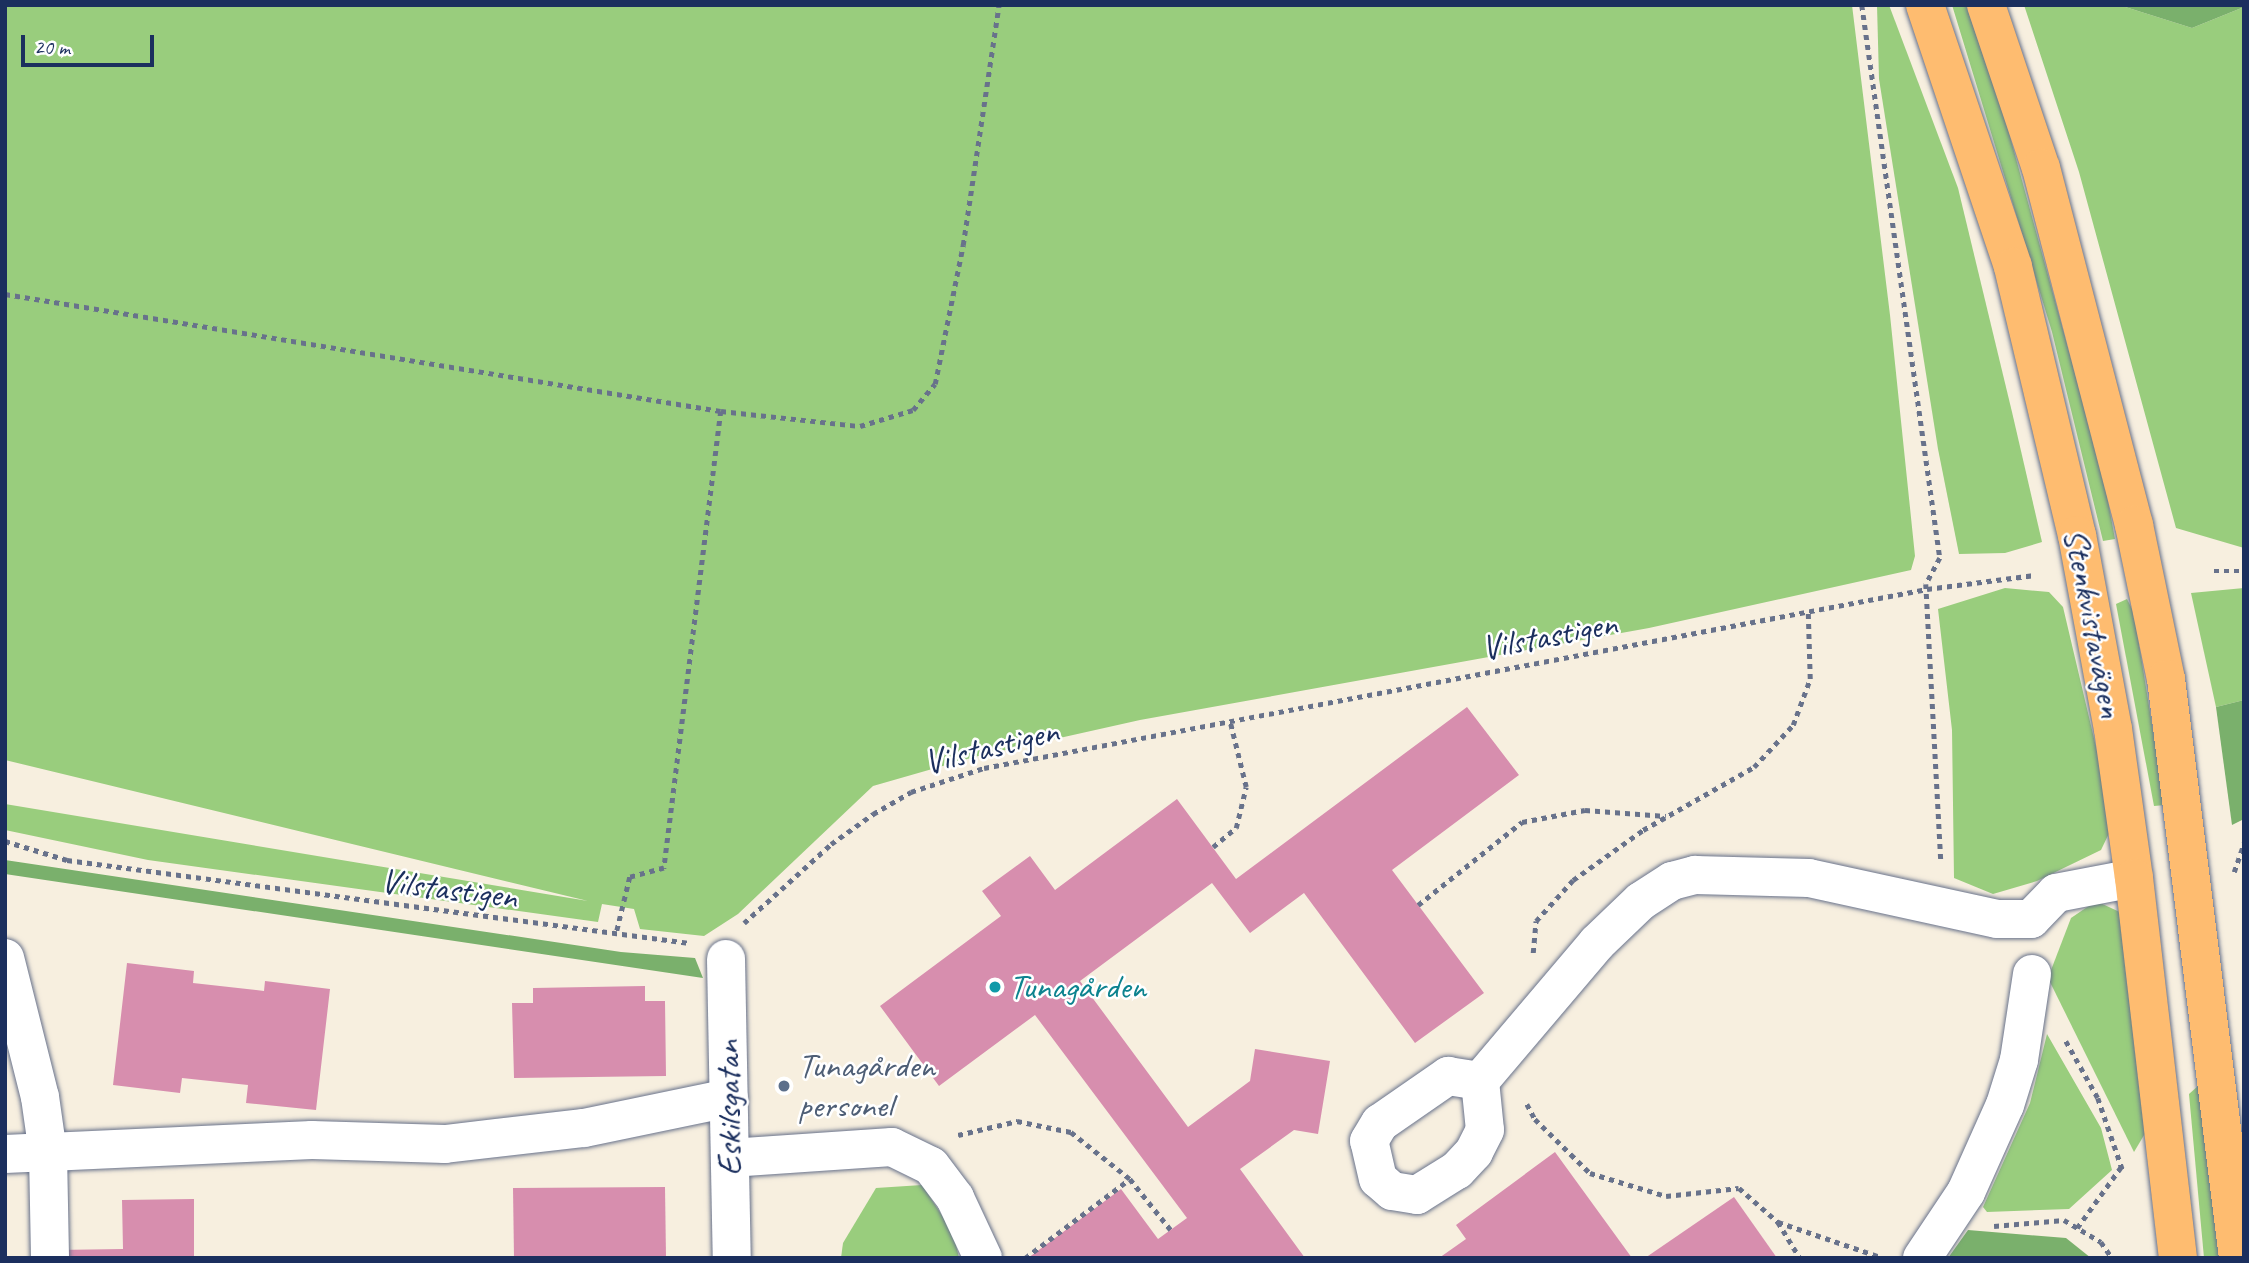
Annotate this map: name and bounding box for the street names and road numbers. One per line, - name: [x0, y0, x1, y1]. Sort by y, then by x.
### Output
- street label: Stenkvistavägen: [2054, 525, 2132, 721]
- street label: Vilstastigen: [1478, 602, 1620, 670]
- street label: Vilstastigen: [920, 710, 1062, 784]
- street label: Vilstastigen: [379, 860, 519, 918]
- street label: Eskilsgatan: [707, 1040, 751, 1176]

